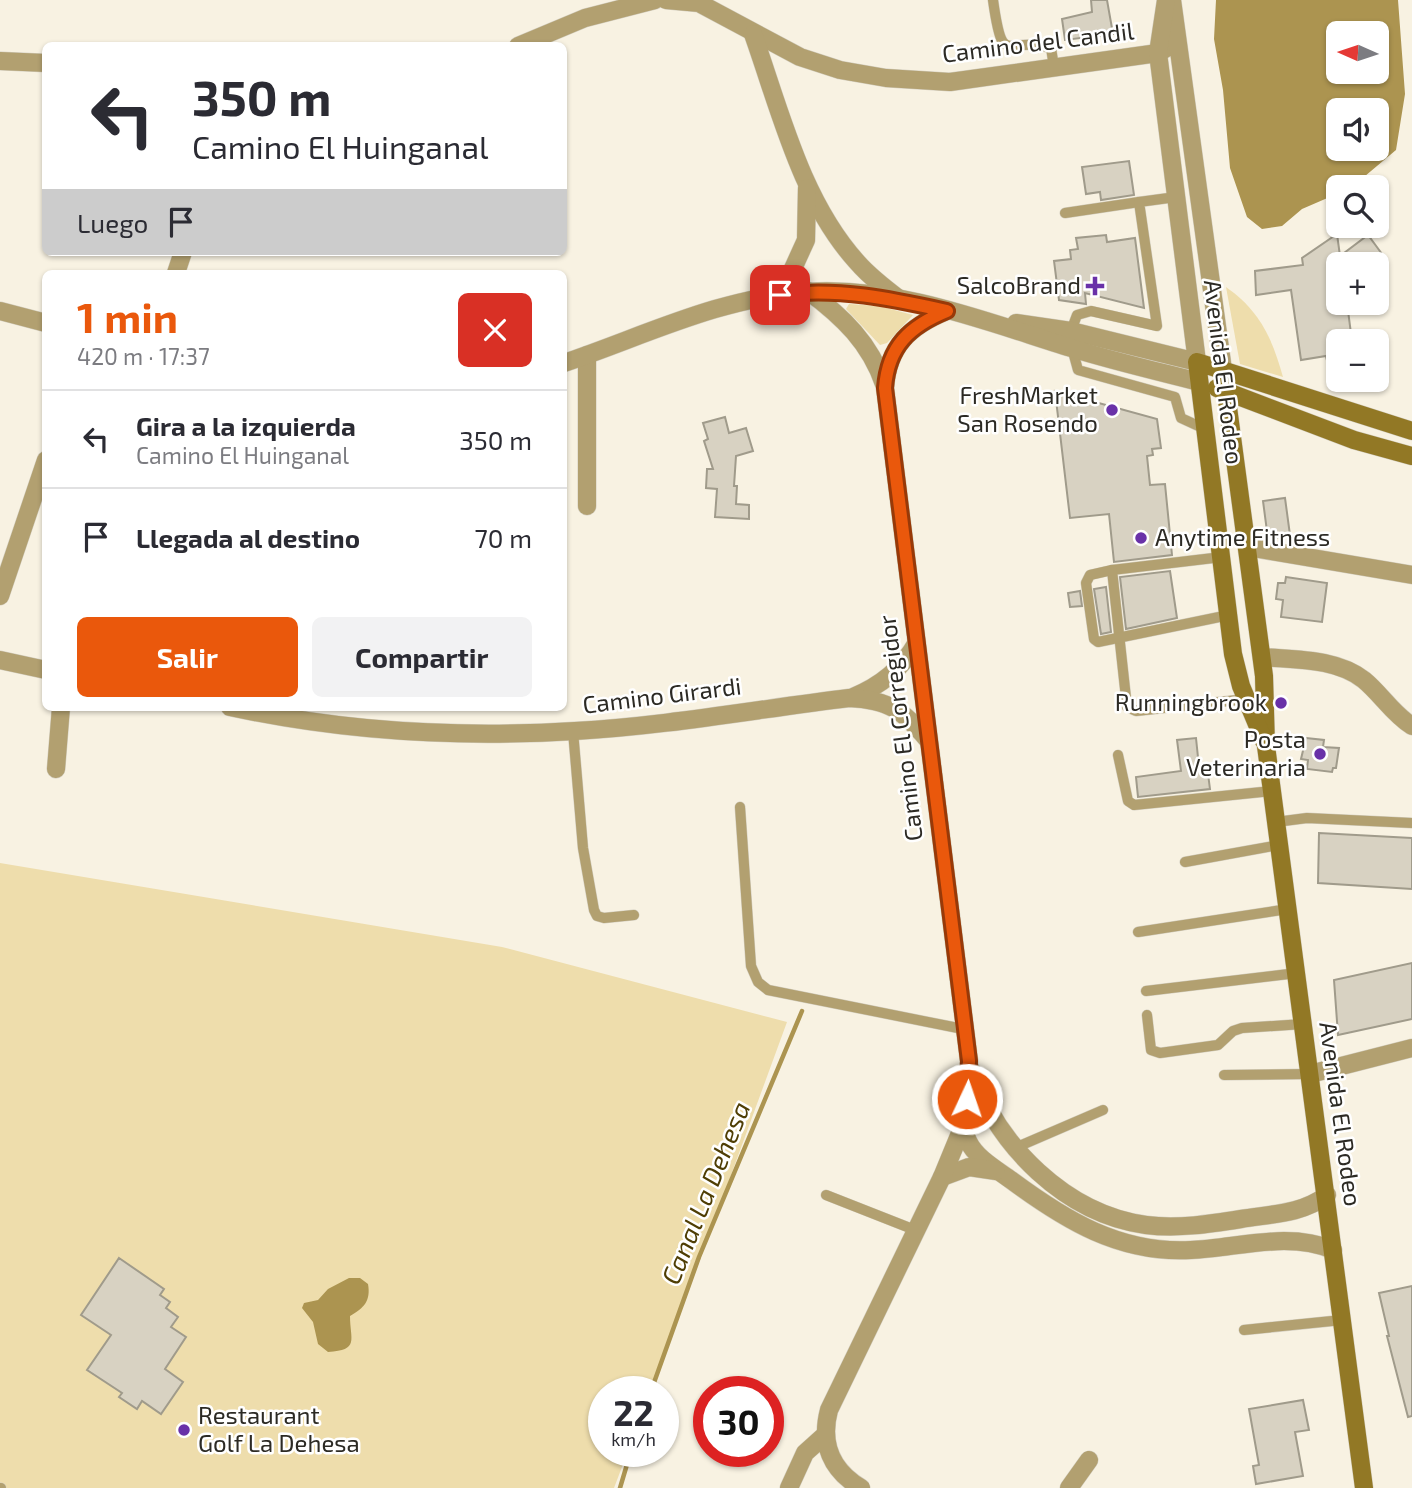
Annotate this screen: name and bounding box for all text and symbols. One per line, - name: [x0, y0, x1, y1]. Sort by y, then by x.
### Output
- street label: Camino del Candil: [940, 15, 1135, 68]
- north arrow: [1326, 21, 1390, 84]
- map controls: [1326, 21, 1389, 392]
- text: 350 m: [192, 67, 332, 126]
- icon: left: [77, 70, 168, 161]
- button: sound: [1326, 98, 1389, 161]
- text: Camino El Huinganal: [192, 127, 489, 165]
- button: search: [1326, 175, 1389, 238]
- icon: arrive: [162, 203, 200, 241]
- text: Luego: [77, 207, 148, 238]
- button: +: [1326, 252, 1389, 315]
- pin: [750, 265, 810, 325]
- place label: SalcoBrand: [957, 270, 1081, 299]
- icon: arrive: [761, 276, 799, 314]
- marker: SalcoBrand: [1087, 278, 1103, 294]
- street label: Avenida El Rodeo: [1199, 278, 1250, 466]
- text: 1 min: [77, 291, 178, 341]
- button: close: [458, 293, 532, 367]
- button: −: [1326, 329, 1389, 392]
- text: 420 m · 17:37: [77, 342, 210, 370]
- place label: FreshMarket San Rosendo: [957, 380, 1098, 437]
- marker: FreshMarket San Rosendo: [1104, 402, 1120, 418]
- text: Gira a la izquierda: [136, 410, 356, 441]
- icon: left: [77, 420, 115, 458]
- text: 350 m: [459, 424, 532, 455]
- text: Camino El Huinganal: [136, 441, 349, 469]
- icon: arrive: [77, 518, 115, 556]
- text: Llegada al destino: [136, 522, 360, 553]
- text: 70 m: [474, 522, 532, 553]
- place label: Anytime Fitness: [1155, 522, 1330, 551]
- marker: Anytime Fitness: [1133, 530, 1149, 546]
- street label: Camino El Corregidor: [871, 613, 928, 843]
- button: Salir: [77, 617, 298, 697]
- button: Compartir: [312, 617, 532, 697]
- street label: Camino Girardi: [581, 670, 743, 719]
- place label: Runningbrook: [1115, 687, 1267, 716]
- marker: Runningbrook: [1273, 695, 1289, 711]
- place label: Posta Veterinaria: [1186, 724, 1306, 781]
- marker: Posta Veterinaria: [1312, 746, 1328, 762]
- street label: Avenida El Rodeo: [1314, 1020, 1369, 1208]
- position arrow: [930, 1062, 1004, 1136]
- water label: Canal La Dehesa: [654, 1097, 755, 1288]
- speed limit sign: 30: [693, 1376, 784, 1467]
- text: 22: [613, 1391, 654, 1433]
- place label: Restaurant Golf La Dehesa: [198, 1400, 360, 1457]
- marker: Restaurant Golf La Dehesa: [176, 1422, 192, 1438]
- text: km/h: [611, 1428, 656, 1450]

